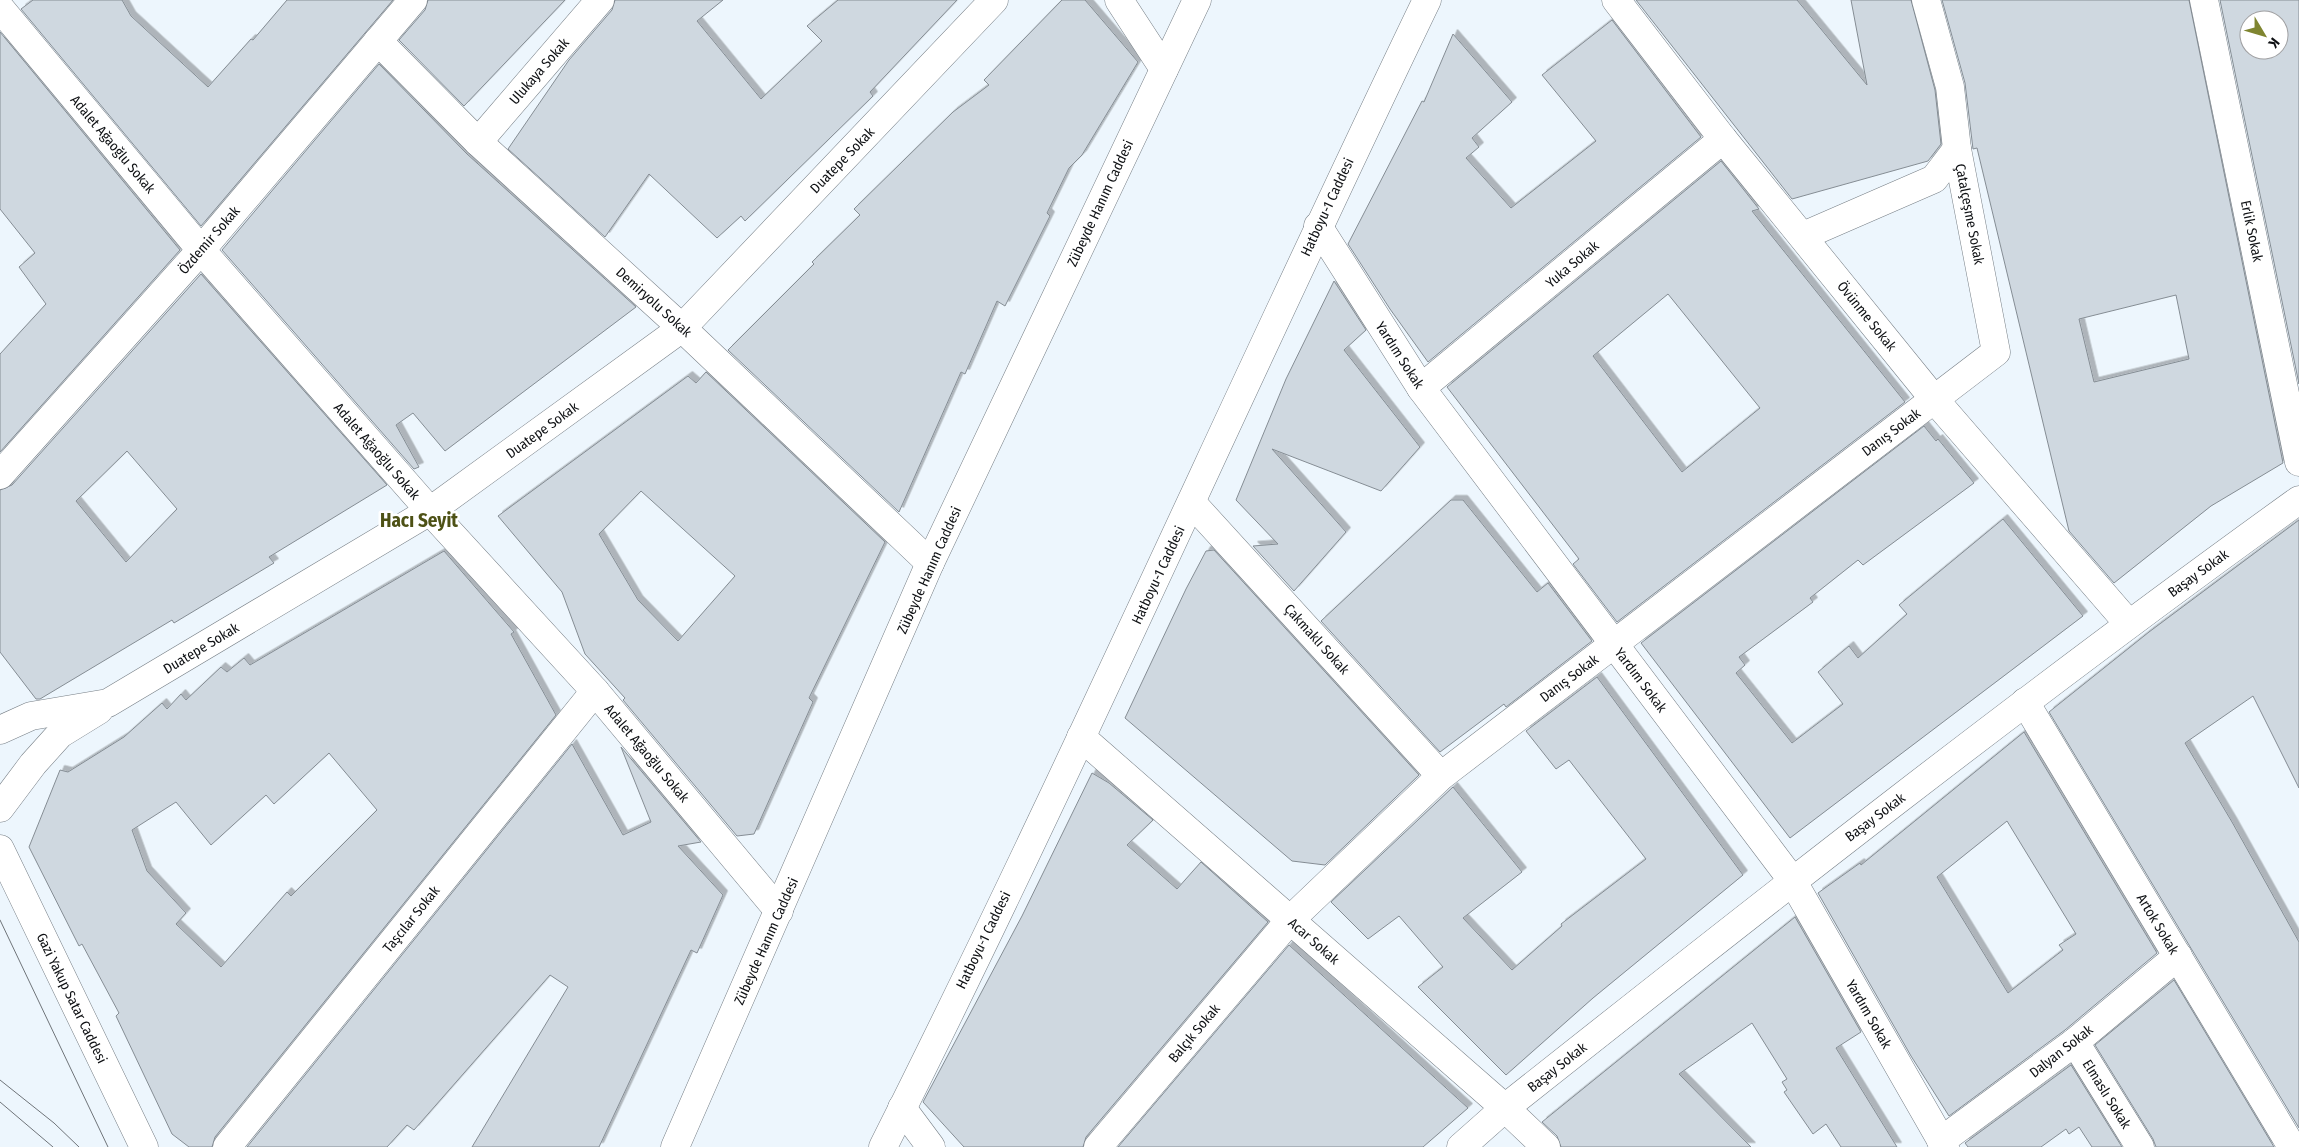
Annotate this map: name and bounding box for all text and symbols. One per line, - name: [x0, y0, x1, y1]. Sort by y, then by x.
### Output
- north arrow: [2239, 10, 2289, 60]
- street label: Ulukaya Sokak: [506, 34, 573, 108]
- text: K: [2264, 34, 2283, 52]
- street label: Adalet Ağaoğlu Sokak: [67, 92, 159, 197]
- street label: Duatepe Sokak: [807, 123, 878, 197]
- street label: Zübeyde Hanım Caddesi: [1064, 137, 1137, 269]
- street label: Hatboyu-1 Caddesi: [1297, 155, 1358, 259]
- street label: Çatalçeşme Sokak: [1951, 162, 1988, 266]
- street label: Erlik Sokak: [2237, 199, 2266, 264]
- street label: Özdemir Sokak: [174, 202, 244, 278]
- street label: Yuka Sokak: [1542, 237, 1603, 291]
- street label: Demiryolu Sokak: [612, 264, 695, 341]
- street label: Övünme Sokak: [1833, 277, 1901, 355]
- street label: Yardım Sokak: [1372, 319, 1428, 392]
- street label: Duatepe Sokak: [503, 398, 582, 462]
- street label: Adalet Ağaoğlu Sokak: [330, 399, 424, 504]
- street label: Danış Sokak: [1859, 405, 1924, 460]
- street label: Zübeyde Hanım Caddesi: [894, 504, 965, 636]
- district label: Hacı Seyit: [380, 509, 458, 532]
- street label: Hatboyu-1 Caddesi: [1128, 523, 1189, 627]
- street label: Başay Sokak: [2165, 546, 2232, 601]
- street label: Çakmaklı Sokak: [1281, 601, 1353, 678]
- street label: Duatepe Sokak: [160, 619, 243, 678]
- street label: Yardım Sokak: [1611, 645, 1671, 716]
- street label: Danış Sokak: [1537, 651, 1602, 706]
- street label: Adalet Ağaoğlu Sokak: [601, 701, 693, 806]
- street label: Başay Sokak: [1842, 789, 1909, 845]
- street label: Zübeyde Hanım Caddesi: [731, 875, 802, 1007]
- street label: Taşcılar Sokak: [379, 882, 444, 956]
- street label: Hatboyu-1 Caddesi: [952, 889, 1014, 992]
- street label: Artok Sokak: [2133, 891, 2183, 958]
- street label: Acar Sokak: [1285, 915, 1343, 969]
- street label: Gazi Yakup Satar Caddesi: [33, 930, 111, 1066]
- street label: Yardım Sokak: [1842, 977, 1895, 1052]
- street label: Balçık Sokak: [1165, 1000, 1224, 1066]
- street label: Dalyan Sokak: [2026, 1021, 2097, 1081]
- street label: Başay Sokak: [1524, 1039, 1591, 1096]
- street label: Elmaslı Sokak: [2079, 1057, 2135, 1132]

